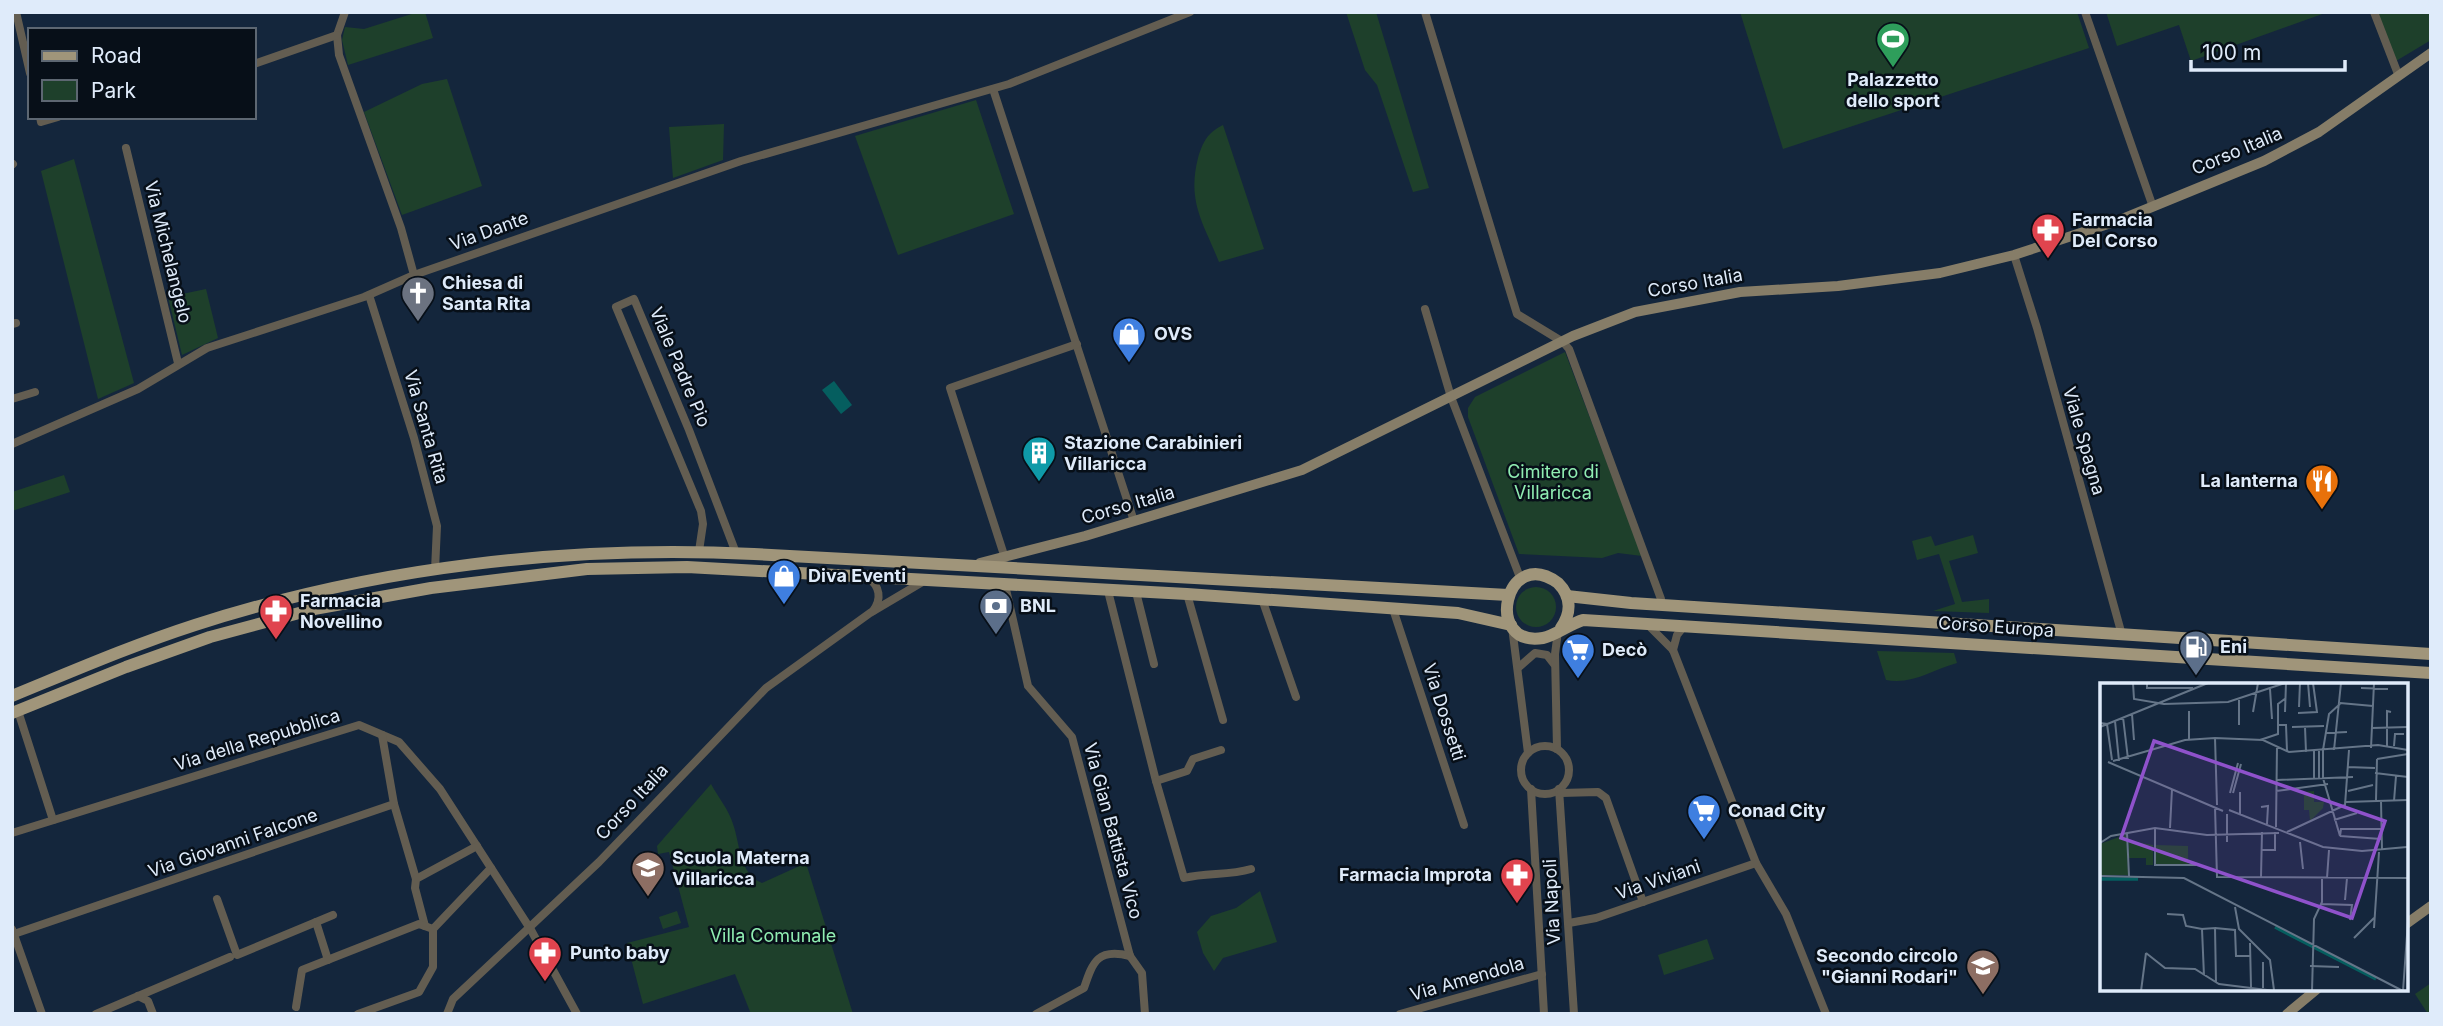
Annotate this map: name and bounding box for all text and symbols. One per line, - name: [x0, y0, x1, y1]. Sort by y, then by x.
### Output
- sports icon: Palazzetto dello sport: [1874, 20, 1912, 69]
- legend: [28, 28, 256, 119]
- scale bar: [2191, 28, 2345, 72]
- text: 100 m: [2202, 40, 2261, 65]
- text: Road: [91, 43, 142, 68]
- place label: Palazzetto dello sport: [1846, 69, 1940, 111]
- text: Park: [91, 78, 136, 103]
- street label: Corso Italia: [2188, 122, 2285, 179]
- street label: Via Michelangelo: [141, 179, 196, 325]
- street label: Via Dante: [447, 207, 531, 254]
- place label: Farmacia Del Corso: [2072, 209, 2158, 251]
- pharmacy icon: Farmacia Del Corso: [2029, 211, 2067, 260]
- street label: Corso Italia: [1646, 264, 1744, 301]
- place label: Chiesa di Santa Rita: [442, 272, 531, 314]
- church icon: Chiesa di Santa Rita: [399, 274, 437, 323]
- street label: Viale Padre Pio: [646, 304, 715, 430]
- shop icon: OVS: [1110, 315, 1148, 364]
- place label: OVS: [1154, 323, 1193, 344]
- street label: Via Santa Rita: [400, 368, 453, 486]
- street label: Viale Spagna: [2059, 384, 2110, 497]
- place label: Stazione Carabinieri Villaricca: [1064, 432, 1242, 474]
- building icon: Stazione Carabinieri Villaricca: [1020, 434, 1058, 483]
- park label: Cimitero di Villaricca: [1507, 461, 1599, 503]
- restaurant icon: La lanterna: [2303, 462, 2341, 511]
- place label: La lanterna: [2200, 470, 2298, 491]
- street label: Corso Italia: [1079, 481, 1177, 528]
- shop icon: Diva Eventi: [765, 557, 803, 606]
- place label: Diva Eventi: [808, 565, 906, 586]
- bank icon: BNL: [977, 587, 1015, 636]
- place label: Farmacia Novellino: [300, 590, 383, 632]
- pharmacy icon: Farmacia Novellino: [257, 592, 295, 641]
- place label: BNL: [1020, 595, 1056, 616]
- street label: Corso Europa: [1937, 612, 2055, 641]
- fuel station icon: Eni: [2177, 628, 2215, 677]
- supermarket icon: Decò: [1559, 631, 1597, 680]
- place label: Eni: [2220, 636, 2247, 657]
- place label: Decò: [1602, 639, 1647, 660]
- street label: Via Dossetti: [1419, 661, 1470, 763]
- inset map: [2100, 683, 2408, 991]
- street label: Via della Repubblica: [171, 704, 342, 775]
- street label: Via Gian Battista Vico: [1080, 740, 1147, 921]
- street label: Corso Italia: [591, 759, 672, 844]
- supermarket icon: Conad City: [1685, 792, 1723, 841]
- place label: Conad City: [1728, 800, 1826, 821]
- street label: Via Giovanni Falcone: [145, 804, 320, 881]
- place label: Scuola Materna Villaricca: [672, 847, 810, 889]
- school or university icon: Scuola Materna Villaricca: [629, 849, 667, 898]
- street label: Via Viviani: [1613, 855, 1703, 904]
- pharmacy icon: Farmacia Improta: [1498, 856, 1536, 905]
- street label: Via Napoli: [1539, 858, 1564, 946]
- place label: Farmacia Improta: [1339, 864, 1492, 885]
- park label: Villa Comunale: [710, 925, 836, 946]
- pharmacy icon: Punto baby: [526, 934, 564, 983]
- place label: Punto baby: [570, 942, 670, 963]
- place label: Secondo circolo "Gianni Rodari": [1816, 945, 1958, 987]
- school or university icon: Secondo circolo "Gianni Rodari": [1964, 947, 2002, 996]
- street label: Via Amendola: [1407, 952, 1526, 1005]

